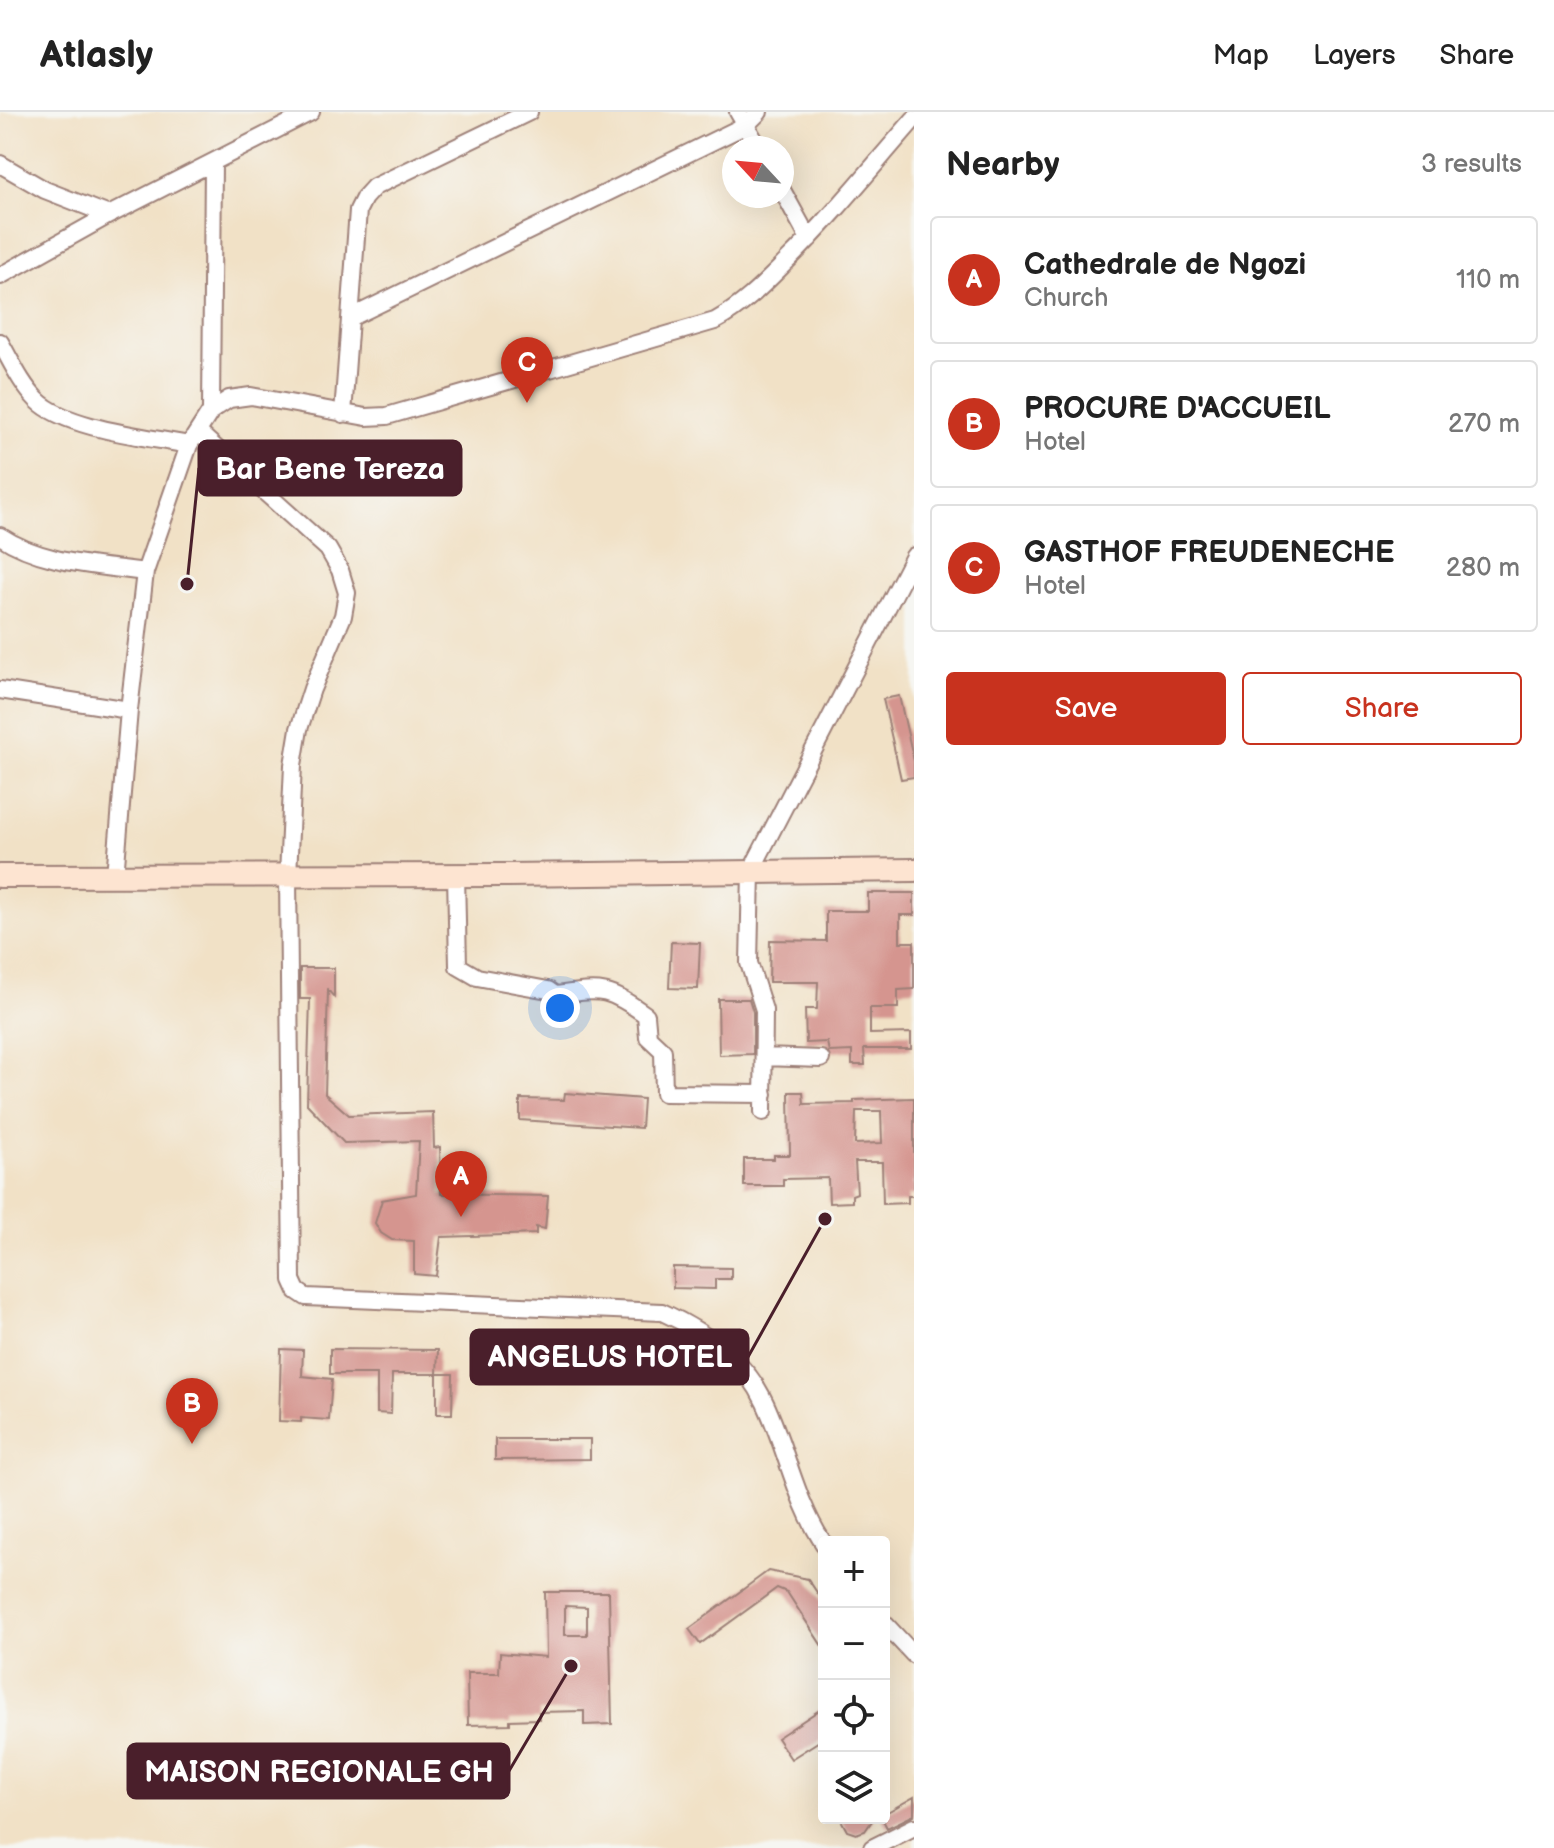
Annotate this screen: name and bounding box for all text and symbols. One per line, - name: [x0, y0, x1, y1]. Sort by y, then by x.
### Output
- text: Atlasly: [40, 33, 153, 78]
- text: Map: [1213, 39, 1269, 72]
- text: Layers: [1313, 39, 1396, 72]
- text: Share: [1440, 39, 1514, 72]
- north arrow: [722, 136, 794, 208]
- text: Nearby: [946, 144, 1060, 185]
- text: 3 results: [1421, 149, 1522, 180]
- text: Cathedrale de Ngozi: [1024, 247, 1306, 283]
- text: A: [966, 265, 982, 296]
- text: 110 m: [1456, 265, 1520, 296]
- text: Church: [1024, 283, 1108, 314]
- pin: C: [501, 337, 553, 403]
- text: PROCURE D'ACCUEIL: [1024, 391, 1331, 427]
- text: B: [965, 409, 983, 440]
- text: 270 m: [1448, 409, 1520, 440]
- text: Hotel: [1024, 427, 1086, 458]
- callout: Bar Bene Tereza: [199, 441, 461, 495]
- text: Bar Bene Tereza: [215, 452, 445, 488]
- text: GASTHOF FREUDENECHE: [1024, 535, 1394, 571]
- text: C: [965, 553, 983, 584]
- text: 280 m: [1446, 553, 1520, 584]
- text: Hotel: [1024, 571, 1086, 602]
- button: Save: [946, 672, 1226, 745]
- button: Share: [1242, 672, 1522, 745]
- your location: [540, 988, 580, 1028]
- pin: A: [435, 1151, 487, 1217]
- callout: ANGELUS HOTEL: [471, 1330, 748, 1384]
- text: ANGELUS HOTEL: [487, 1340, 733, 1376]
- pin: B: [166, 1378, 218, 1444]
- map controls: [818, 1536, 890, 1824]
- button: +: [818, 1536, 890, 1608]
- button: −: [818, 1608, 890, 1680]
- button: locate: [818, 1680, 890, 1752]
- callout: MAISON REGIONALE GH: [128, 1744, 509, 1798]
- button: layers: [818, 1752, 890, 1824]
- text: MAISON REGIONALE GH: [144, 1755, 494, 1791]

